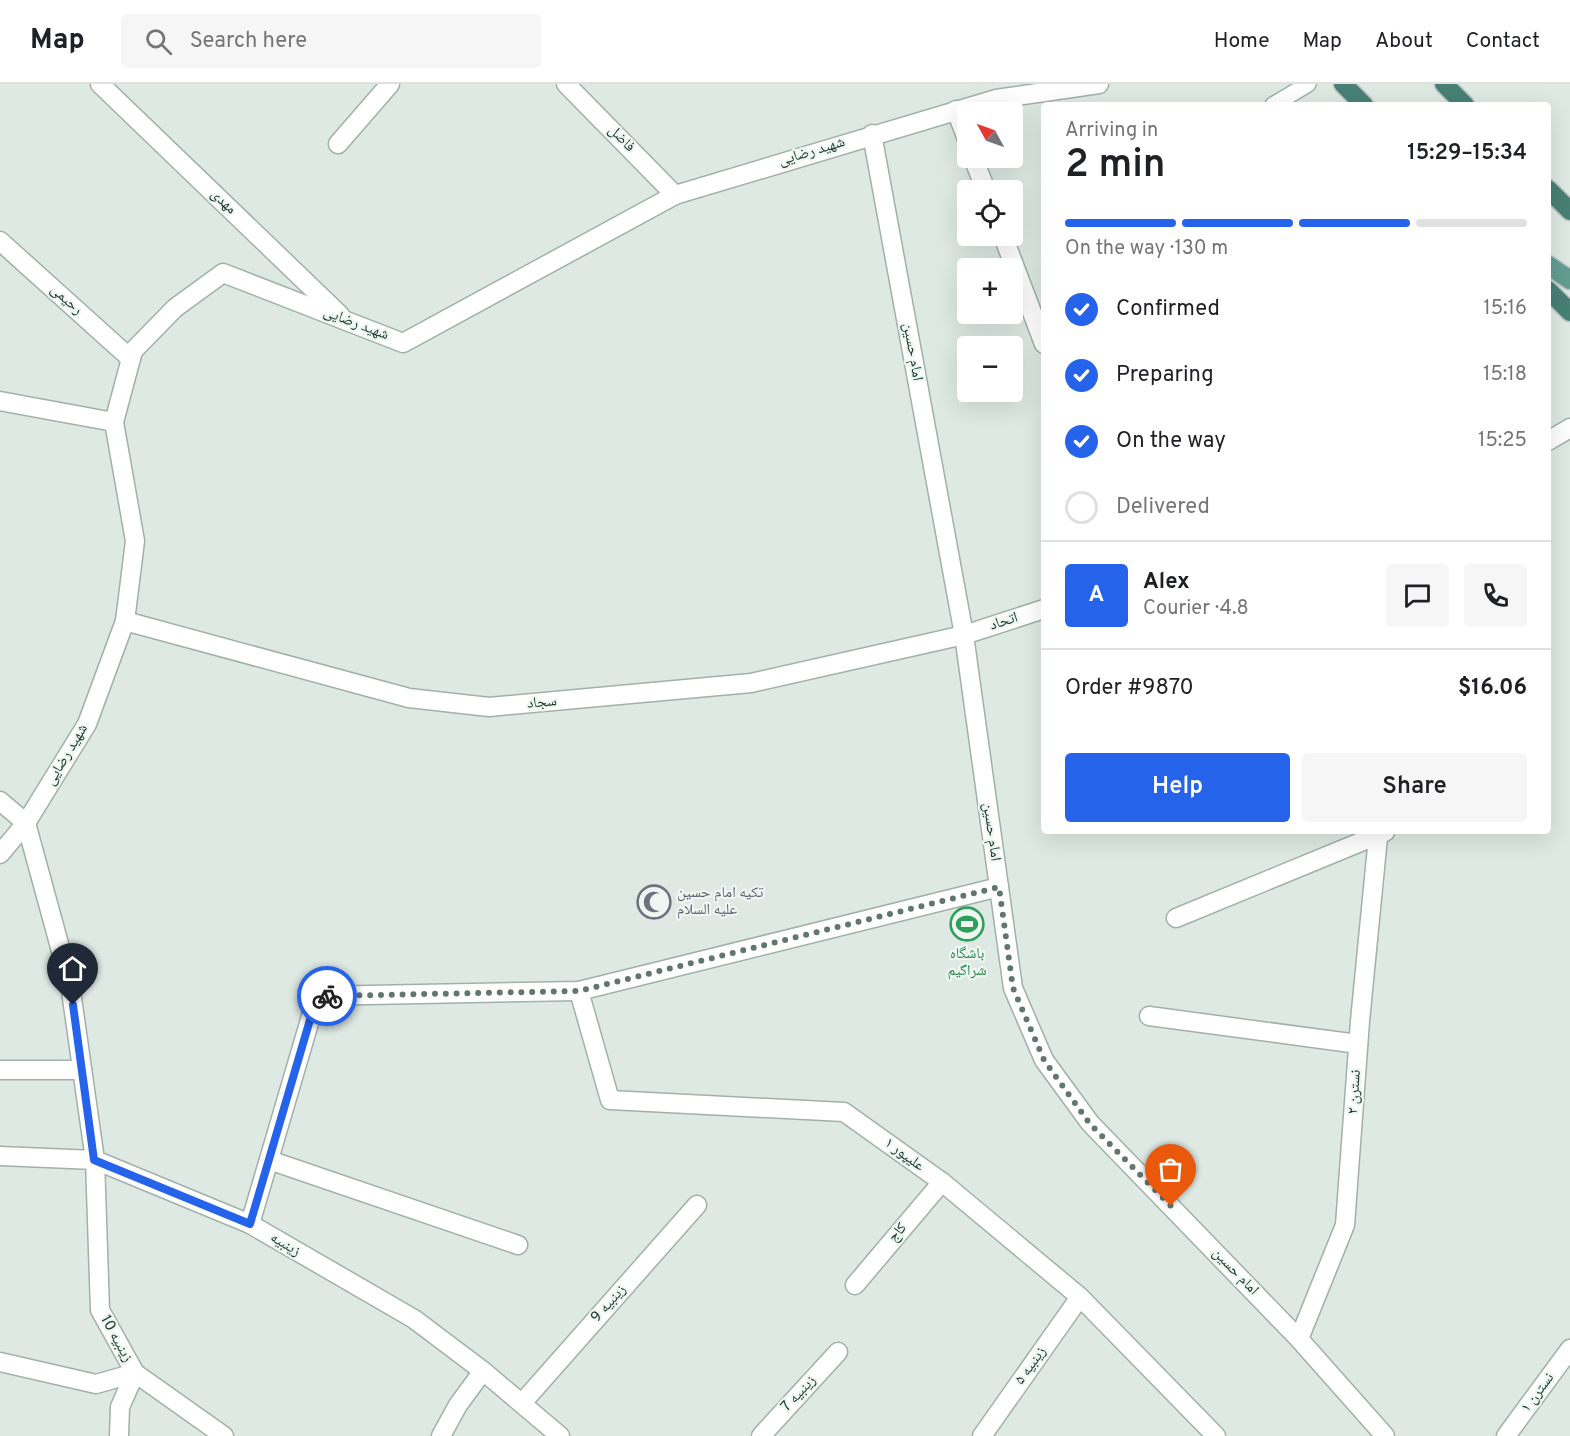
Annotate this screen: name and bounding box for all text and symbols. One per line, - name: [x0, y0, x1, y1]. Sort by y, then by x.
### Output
- search box: [121, 14, 541, 68]
- text: Map: [30, 23, 85, 59]
- icon: search: [142, 25, 175, 58]
- text: Search here: [190, 28, 307, 55]
- text: Home: [1214, 28, 1270, 55]
- text: Map: [1303, 28, 1342, 55]
- text: About: [1375, 28, 1433, 55]
- text: Contact: [1466, 28, 1540, 55]
- north arrow: [957, 102, 1023, 168]
- map controls: [957, 102, 1023, 402]
- text: Arriving in: [1065, 118, 1158, 144]
- street label: فاضل: [603, 121, 639, 157]
- street label: شهید رضایی: [776, 133, 848, 171]
- text: 15:29–15:34: [1407, 140, 1527, 167]
- text: 2 min: [1065, 142, 1166, 191]
- button: locate: [957, 180, 1023, 246]
- street label: مهدی: [206, 185, 240, 219]
- text: On the way · 130 m: [1065, 236, 1228, 262]
- button: +: [957, 258, 1023, 324]
- street label: رحیمی: [46, 280, 86, 320]
- icon: check: [1065, 293, 1098, 326]
- text: Confirmed: [1116, 296, 1220, 323]
- text: 15:16: [1483, 296, 1527, 322]
- street label: شهید رضایی: [321, 303, 391, 345]
- street label: امام حسین: [898, 321, 926, 383]
- button: −: [957, 336, 1023, 402]
- icon: check: [1065, 359, 1098, 392]
- text: Preparing: [1116, 362, 1214, 389]
- text: 15:18: [1483, 362, 1527, 388]
- icon: check: [1065, 425, 1098, 458]
- text: On the way: [1116, 428, 1226, 455]
- text: 15:25: [1478, 428, 1527, 454]
- text: Delivered: [1116, 494, 1210, 521]
- button: chat: [1386, 564, 1449, 627]
- button: phone: [1464, 564, 1527, 627]
- text: Alex: [1143, 569, 1190, 596]
- text: A: [1089, 582, 1104, 609]
- text: Courier · 4.8: [1143, 596, 1249, 622]
- street label: اتحاد: [987, 609, 1021, 635]
- text: Order #9870: [1065, 675, 1194, 702]
- text: $16.06: [1458, 675, 1527, 702]
- street label: سجاد: [526, 692, 558, 714]
- street label: شهید رضایی: [41, 721, 93, 789]
- button: Help: [1065, 753, 1290, 822]
- button: Share: [1302, 753, 1527, 822]
- street label: امام حسین: [978, 802, 1004, 862]
- mosque icon: تکیه امام حسین علیه السلام: [636, 884, 672, 920]
- place label: تکیه امام حسین علیه السلام: [677, 884, 764, 920]
- sports icon: باشگاه شراگیم: [949, 906, 985, 942]
- pin: [47, 943, 98, 1005]
- place label: باشگاه شراگیم: [947, 945, 987, 981]
- icon: home: [56, 952, 89, 985]
- courier: [297, 966, 357, 1026]
- icon: bike: [311, 980, 344, 1013]
- street label: نسترن ۲: [1344, 1069, 1366, 1115]
- street label: علیپور ۱: [880, 1134, 928, 1176]
- pin: [1145, 1144, 1196, 1206]
- icon: bag: [1154, 1153, 1187, 1186]
- street label: کاج: [884, 1219, 912, 1247]
- street label: زینبیه: [266, 1229, 304, 1261]
- street label: امام حسین: [1208, 1244, 1262, 1300]
- street label: زینبیه 9: [587, 1281, 631, 1327]
- street label: زینبیه 10: [95, 1312, 137, 1366]
- street label: زینبیه ۵: [1011, 1343, 1051, 1389]
- street label: نسترن ۱: [1517, 1369, 1559, 1417]
- street label: زینبیه 7: [777, 1372, 821, 1416]

